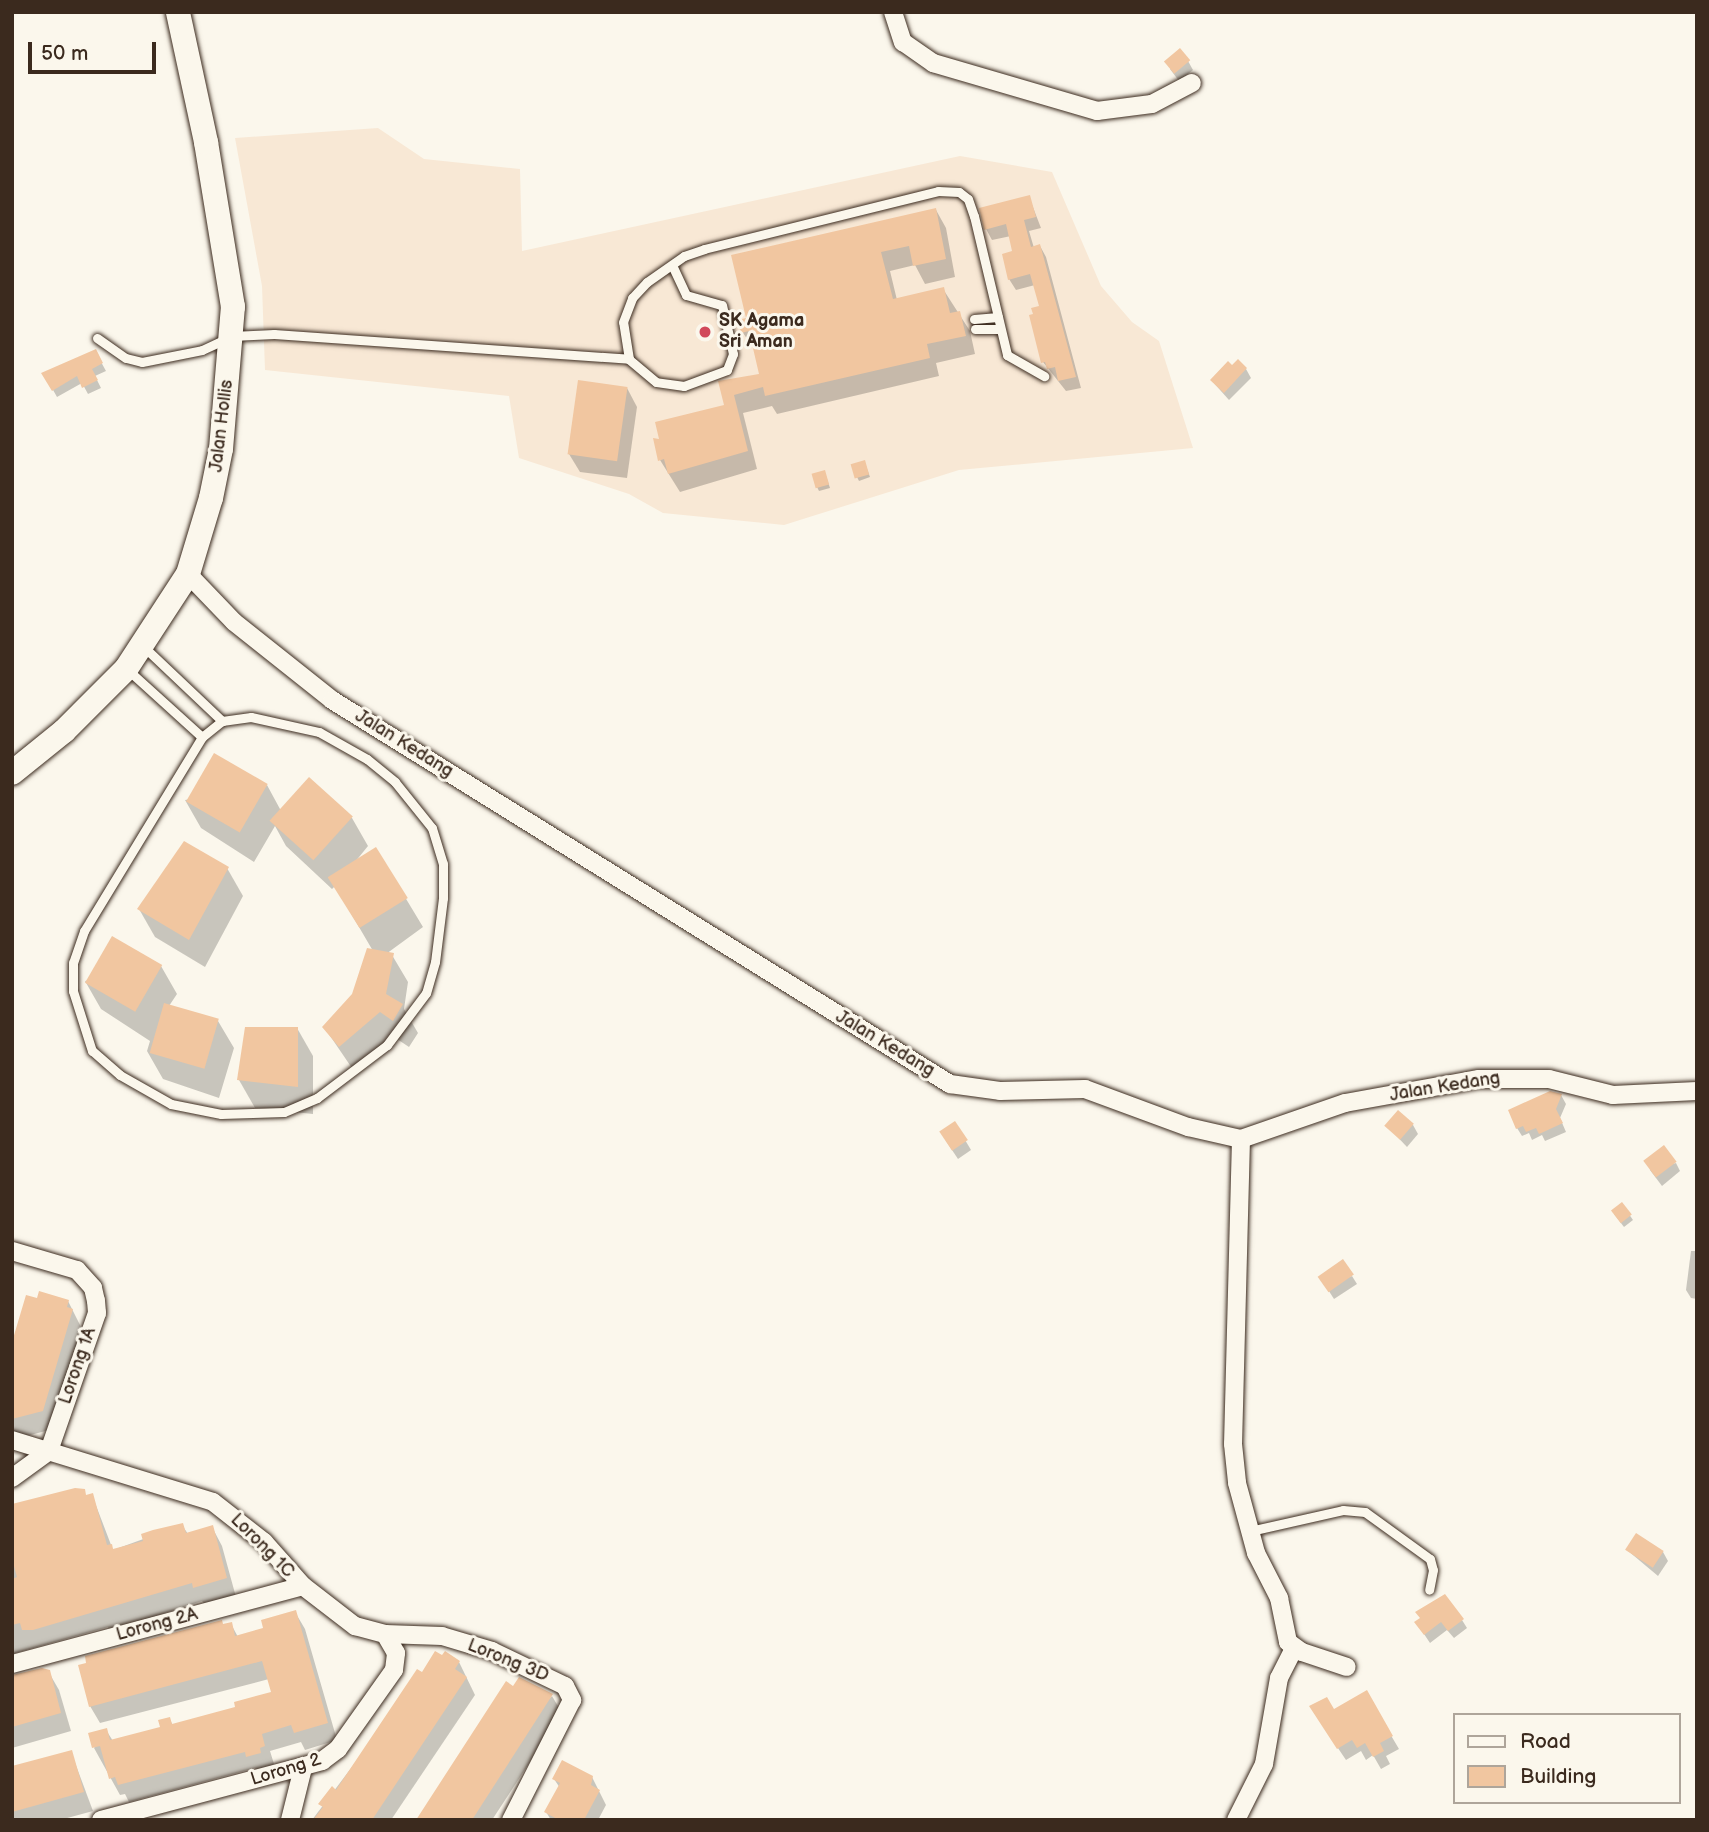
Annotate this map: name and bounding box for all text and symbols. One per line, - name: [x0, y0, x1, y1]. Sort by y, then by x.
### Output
- scale bar: [32, 28, 159, 72]
- text: 50 m: [41, 41, 88, 66]
- place label: SK Agama Sri Aman: [719, 311, 804, 354]
- marker: SK Agama Sri Aman: [697, 324, 713, 340]
- street label: Jalan Hollis: [206, 379, 238, 473]
- street label: Jalan Kedang: [351, 705, 457, 783]
- street label: Jalan Kedang: [832, 1006, 938, 1082]
- street label: Jalan Kedang: [1388, 1068, 1502, 1106]
- street label: Lorong 1A: [55, 1325, 101, 1407]
- street label: Lorong 1C: [226, 1510, 298, 1582]
- street label: Lorong 2A: [114, 1604, 200, 1646]
- street label: Lorong 3D: [464, 1635, 552, 1687]
- legend: [1454, 1713, 1681, 1804]
- text: Road: [1520, 1729, 1571, 1754]
- street label: Lorong 2: [248, 1749, 324, 1791]
- text: Building: [1520, 1764, 1596, 1789]

